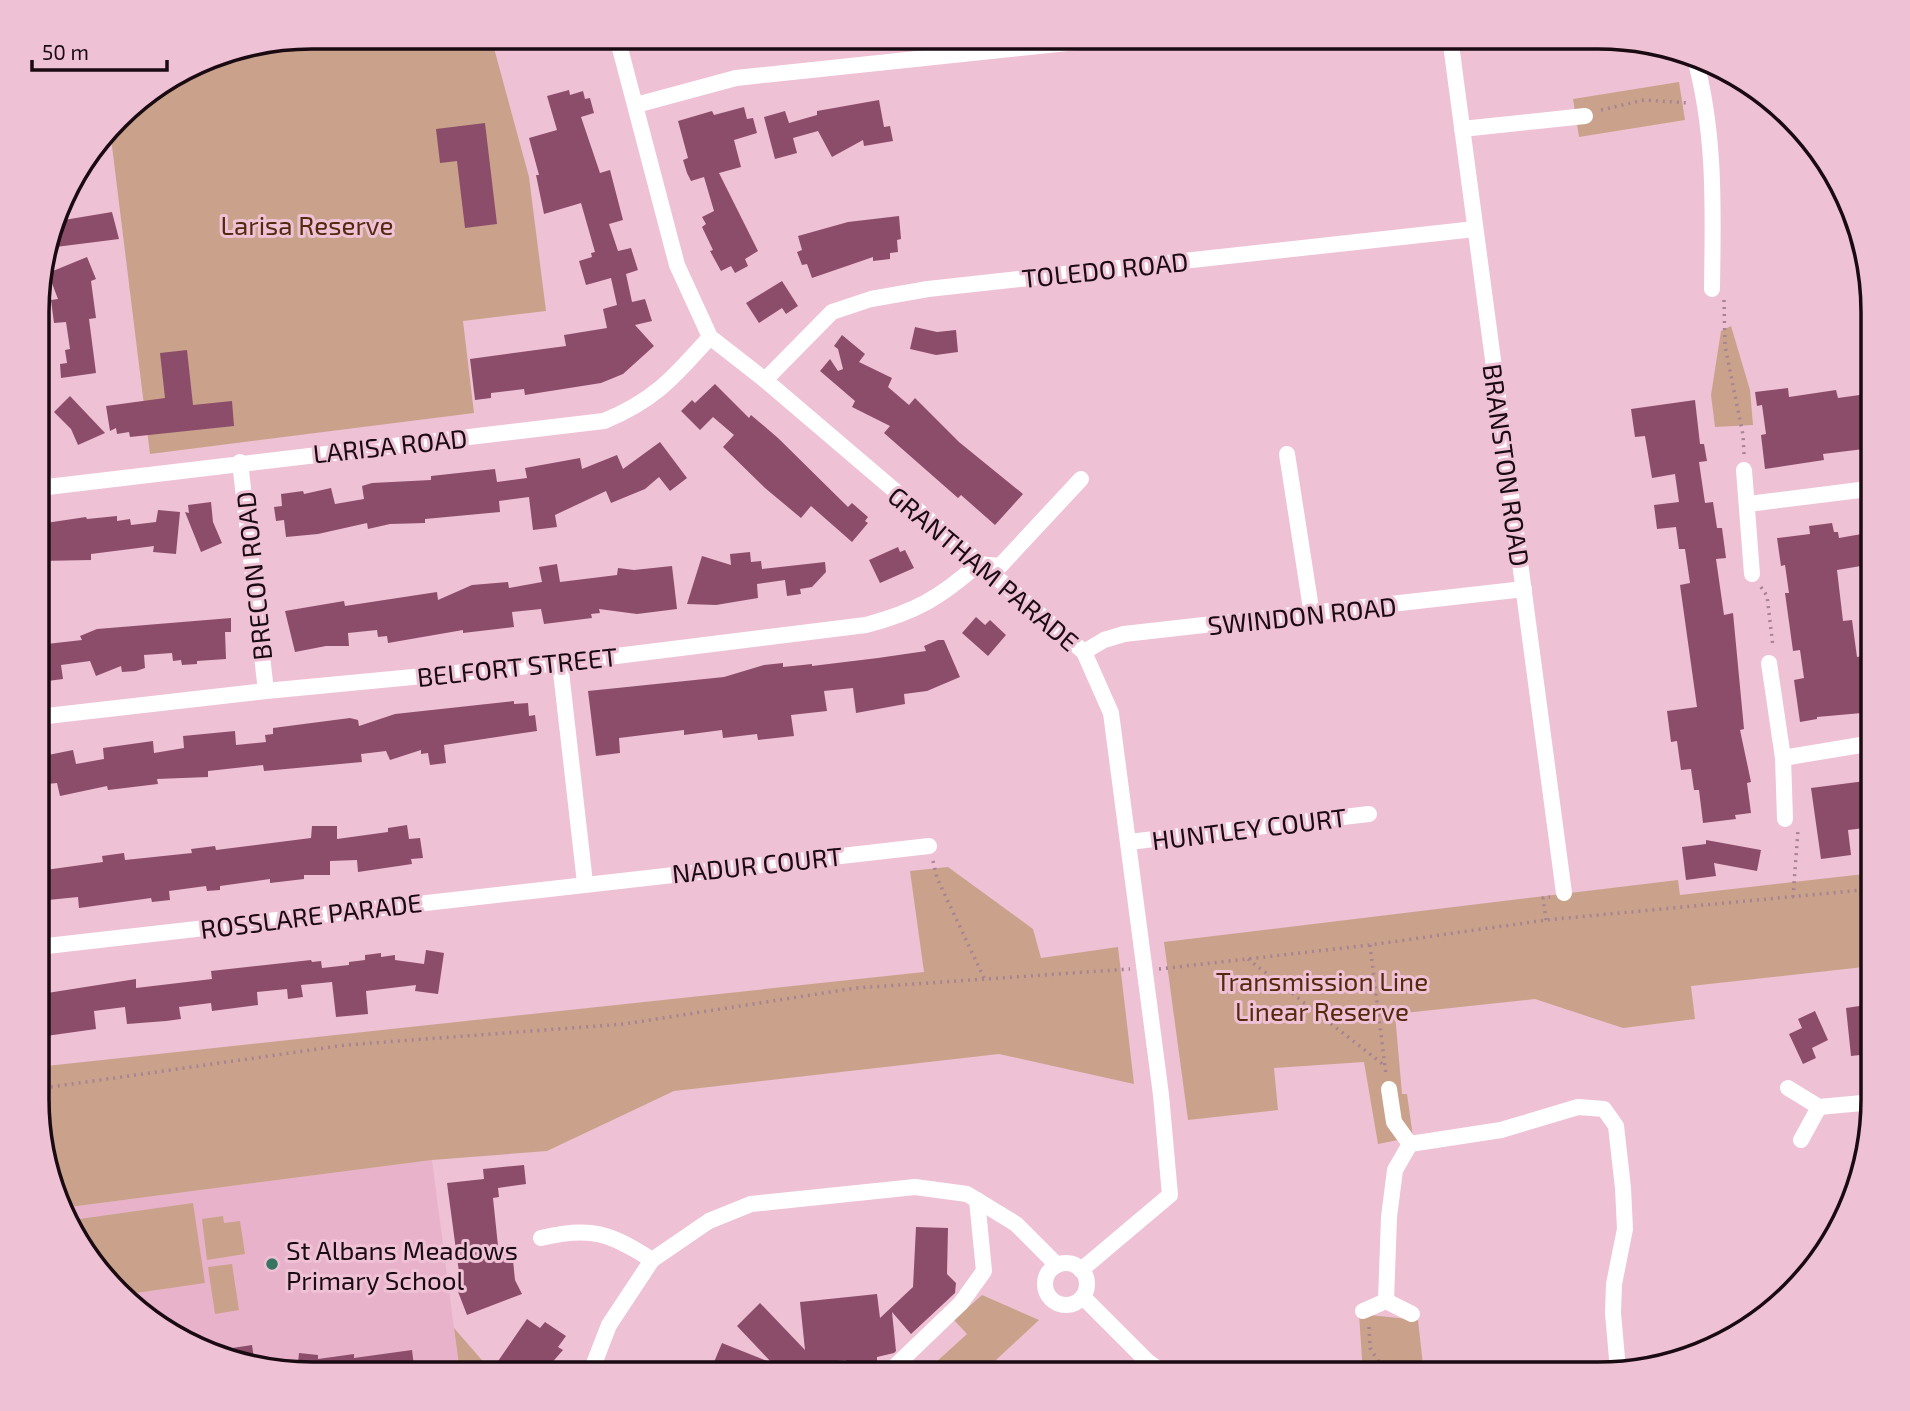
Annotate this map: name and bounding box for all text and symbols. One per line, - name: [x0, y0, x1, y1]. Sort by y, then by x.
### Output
- scale bar: [32, 28, 166, 72]
- text: 50 m: [42, 39, 89, 64]
- park label: Larisa Reserve: [221, 209, 393, 240]
- street label: TOLEDO ROAD: [1020, 245, 1190, 293]
- street label: BRANSTON ROAD: [1477, 362, 1537, 568]
- street label: LARISA ROAD: [311, 421, 469, 469]
- street label: GRANTHAM PARADE: [883, 479, 1085, 657]
- street label: BRECON ROAD: [229, 490, 277, 662]
- street label: SWINDON ROAD: [1206, 590, 1398, 640]
- street label: BELFORT STREET: [415, 640, 619, 692]
- street label: HUNTLEY COURT: [1150, 801, 1348, 855]
- street label: NADUR COURT: [670, 840, 844, 888]
- street label: ROSSLARE PARADE: [198, 886, 424, 944]
- park label: Transmission Line Linear Reserve: [1216, 965, 1428, 1026]
- place label: St Albans Meadows Primary School: [286, 1234, 518, 1295]
- marker: St Albans Meadows Primary School: [264, 1256, 280, 1272]

